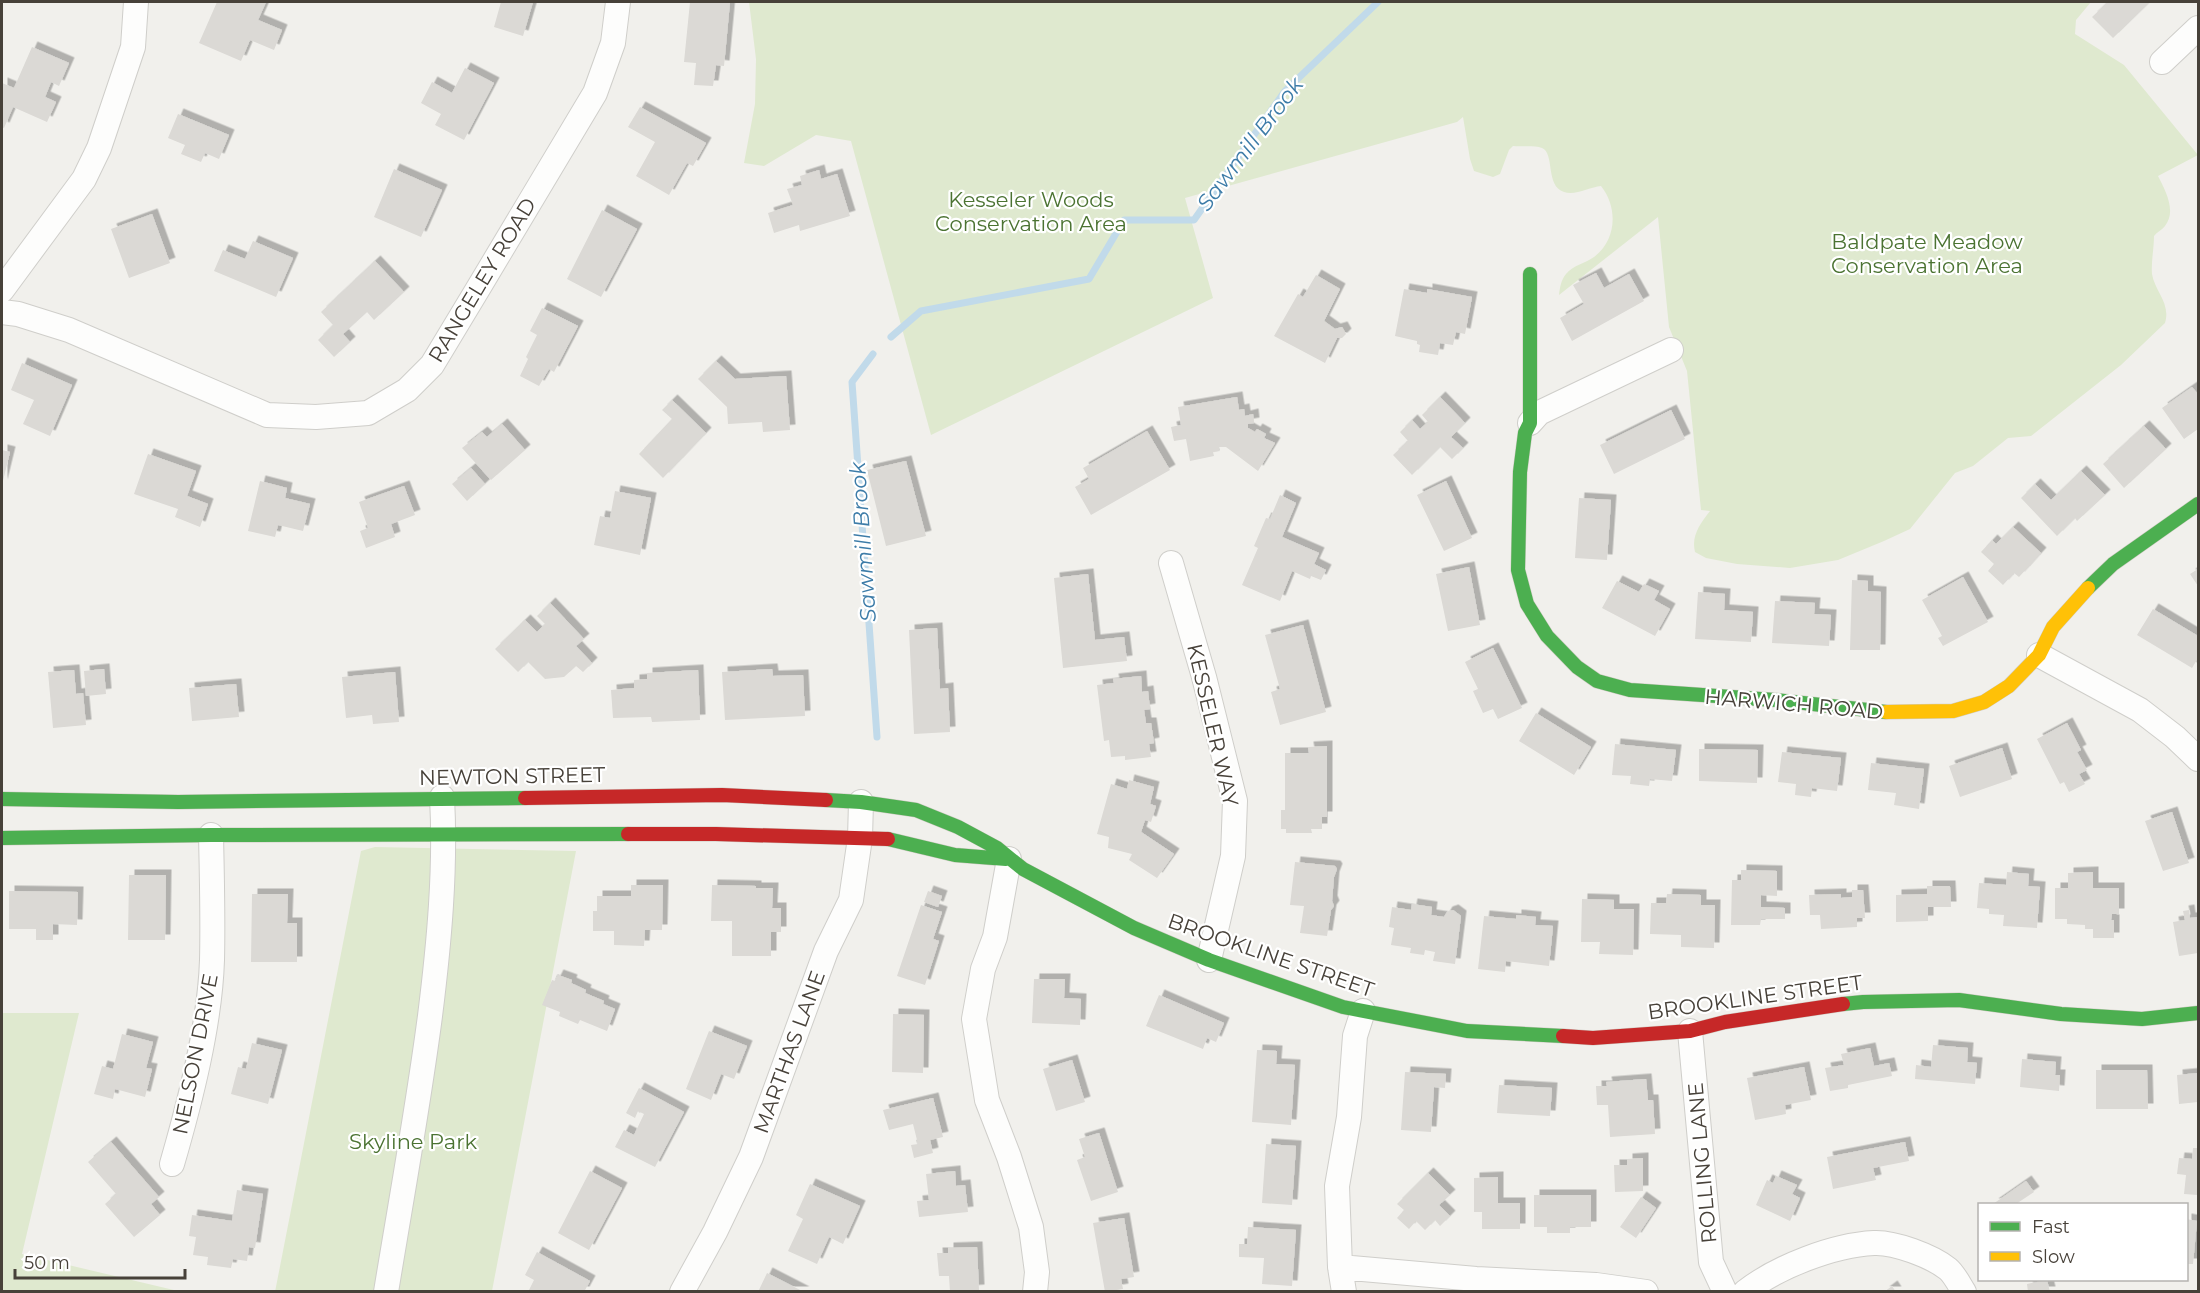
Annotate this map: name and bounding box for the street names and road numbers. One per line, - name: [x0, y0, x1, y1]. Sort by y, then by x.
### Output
- street label: RANGELEY ROAD: [423, 193, 541, 367]
- street label: KESSELER WAY: [1182, 641, 1244, 809]
- street label: HARWICH ROAD: [1704, 684, 1884, 724]
- street label: NEWTON STREET: [419, 762, 605, 790]
- street label: BROOKLINE STREET: [1165, 908, 1377, 1002]
- street label: MARTHAS LANE: [748, 967, 830, 1137]
- street label: BROOKLINE STREET: [1646, 970, 1864, 1024]
- street label: NELSON DRIVE: [167, 971, 223, 1137]
- street label: ROLLING LANE: [1683, 1082, 1721, 1244]

